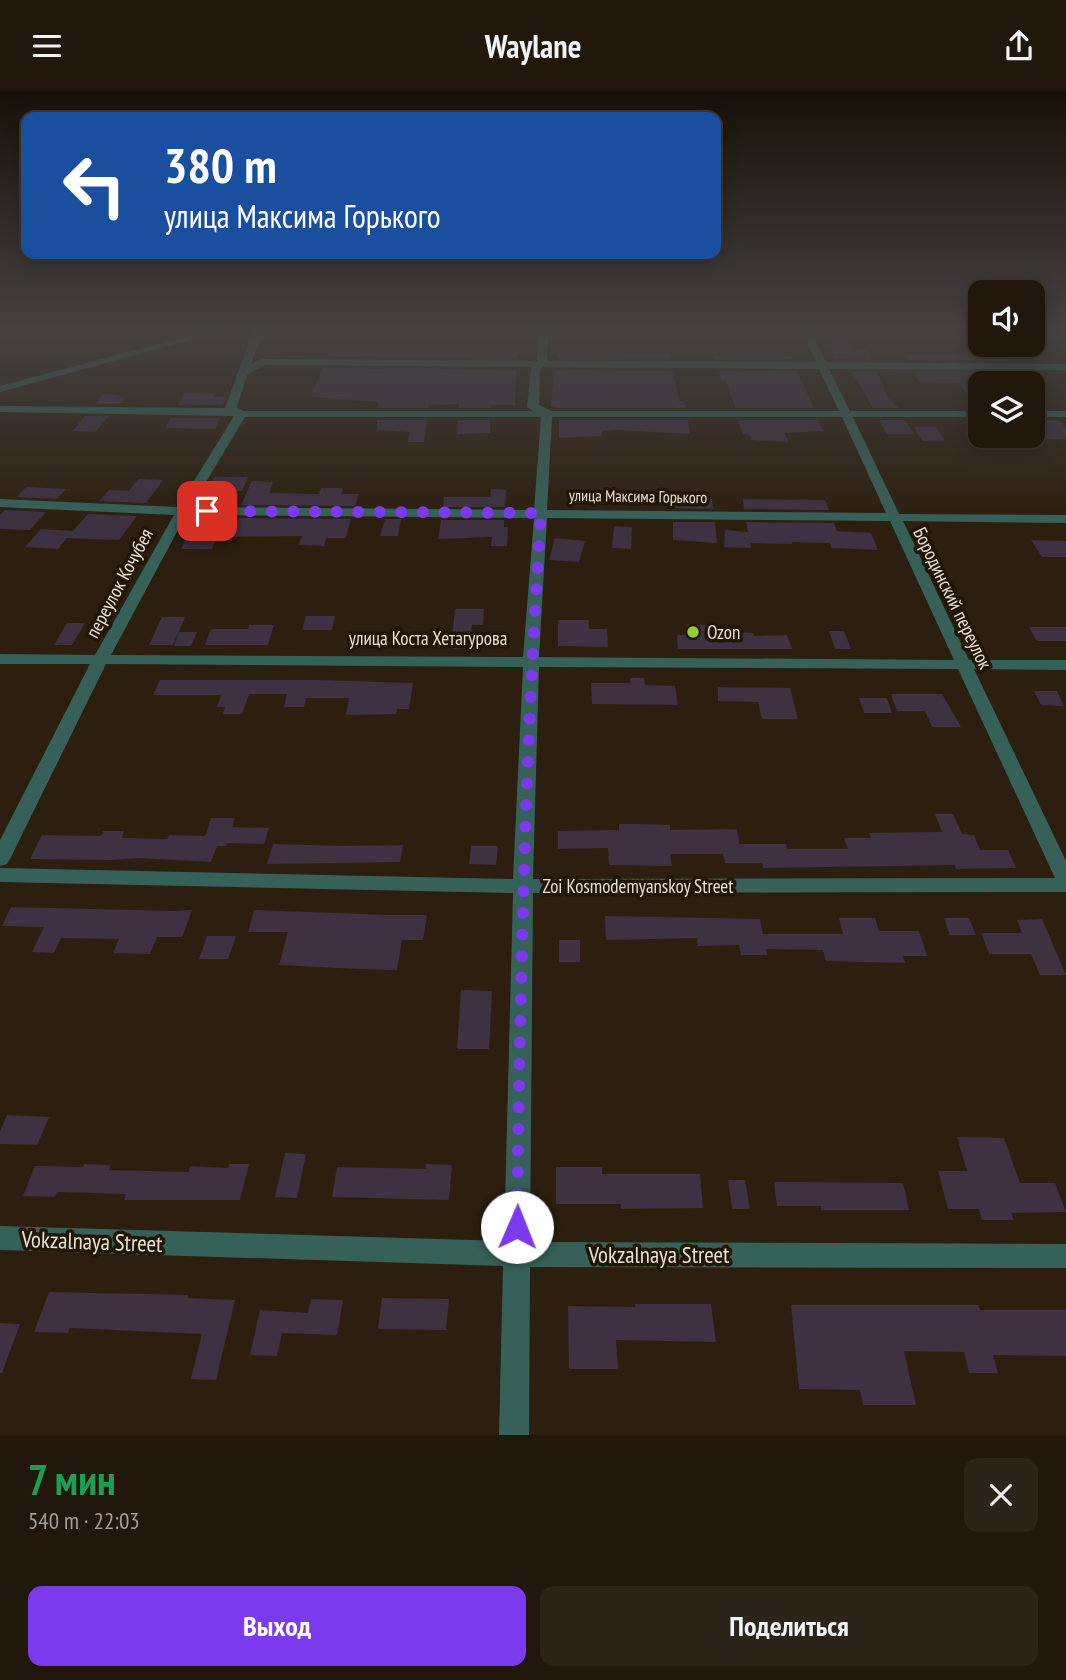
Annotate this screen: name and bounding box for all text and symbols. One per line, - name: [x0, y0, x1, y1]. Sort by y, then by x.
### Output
- text: Waylane: [485, 25, 581, 67]
- icon: menu: [28, 27, 66, 65]
- icon: share: [1000, 27, 1038, 65]
- text: 380 m: [164, 133, 277, 197]
- icon: left: [49, 140, 140, 231]
- text: улица Максима Горького: [164, 195, 441, 237]
- map controls: [968, 280, 1045, 448]
- button: sound: [968, 280, 1045, 357]
- button: layers: [968, 371, 1045, 448]
- pin: [177, 481, 237, 541]
- street label: улица Максима Горького: [569, 485, 707, 507]
- icon: arrive: [188, 492, 226, 530]
- street label: Бородинский переулок: [908, 523, 998, 673]
- street label: переулок Кочубея: [80, 524, 158, 642]
- place label: Ozon: [707, 620, 740, 644]
- marker: Ozon: [685, 624, 701, 640]
- street label: улица Коста Хетагурова: [349, 626, 507, 650]
- street label: Zoi Kosmodemyanskoy Street: [543, 874, 734, 898]
- position arrow: [480, 1190, 554, 1264]
- street label: Vokzalnaya Street: [20, 1224, 164, 1258]
- street label: Vokzalnaya Street: [588, 1240, 730, 1269]
- text: 7 мин: [28, 1452, 116, 1507]
- button: close: [964, 1458, 1038, 1532]
- text: 540 m · 22:03: [28, 1506, 140, 1535]
- button: Выход: [28, 1586, 526, 1666]
- button: Поделиться: [540, 1586, 1038, 1666]

